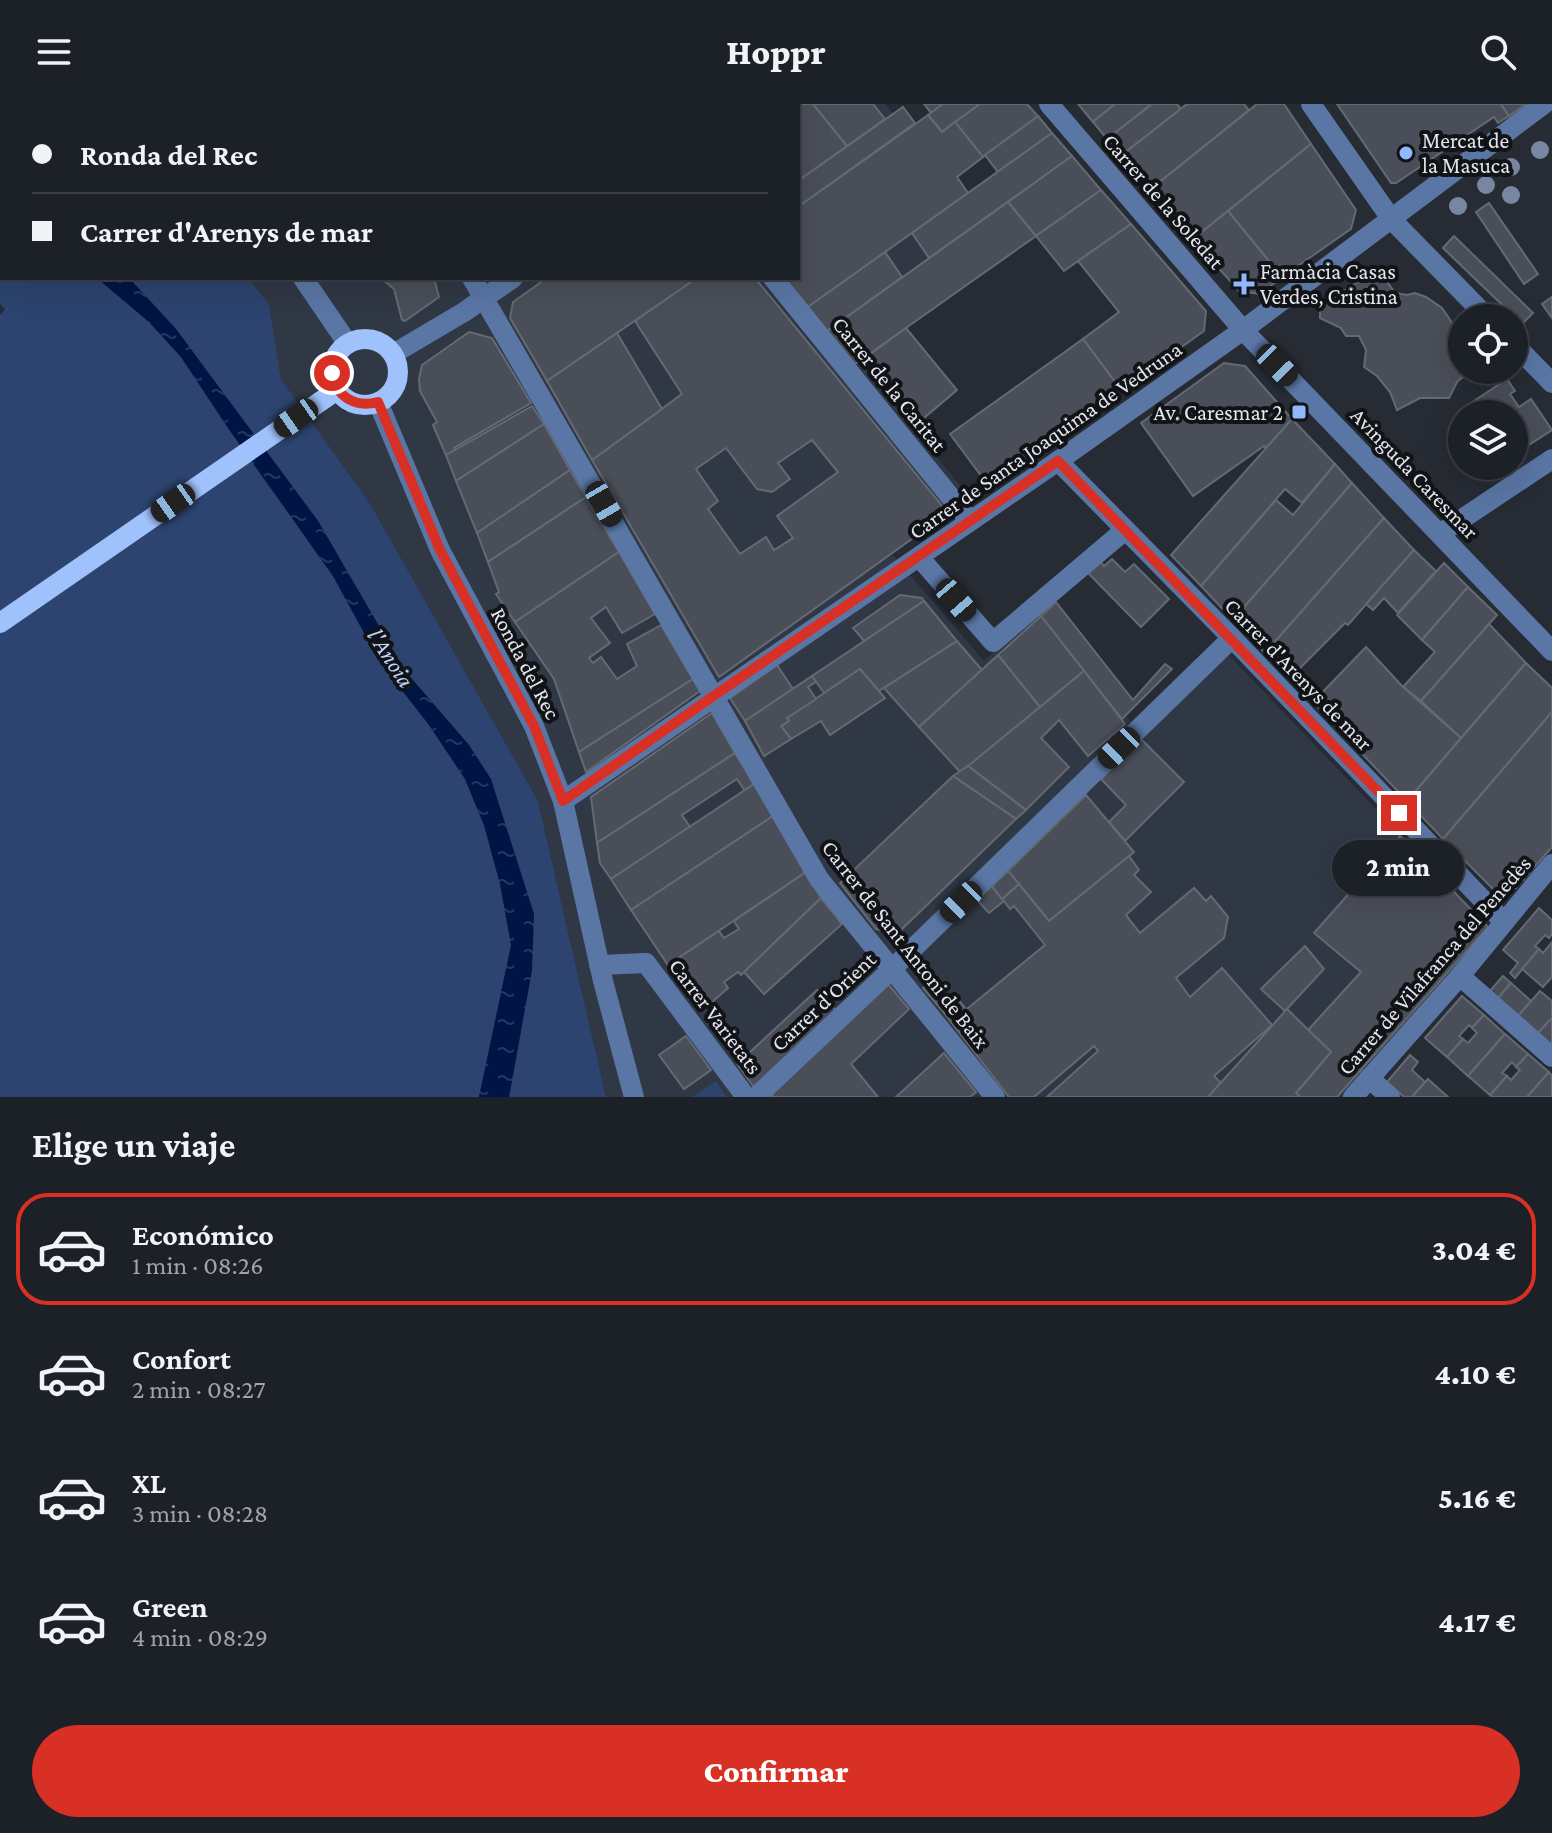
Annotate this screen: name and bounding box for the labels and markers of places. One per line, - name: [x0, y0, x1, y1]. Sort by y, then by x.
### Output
- place label: Mercat de la Masuca: [1422, 128, 1510, 178]
- marker: Mercat de la Masuca: [1397, 144, 1415, 162]
- place label: Farmàcia Casas Verdes, Cristina: [1260, 259, 1398, 309]
- marker: Farmàcia Casas Verdes, Cristina: [1235, 275, 1253, 293]
- place label: Av. Caresmar 2: [1153, 400, 1283, 425]
- marker: Av. Caresmar 2: [1290, 403, 1308, 421]

